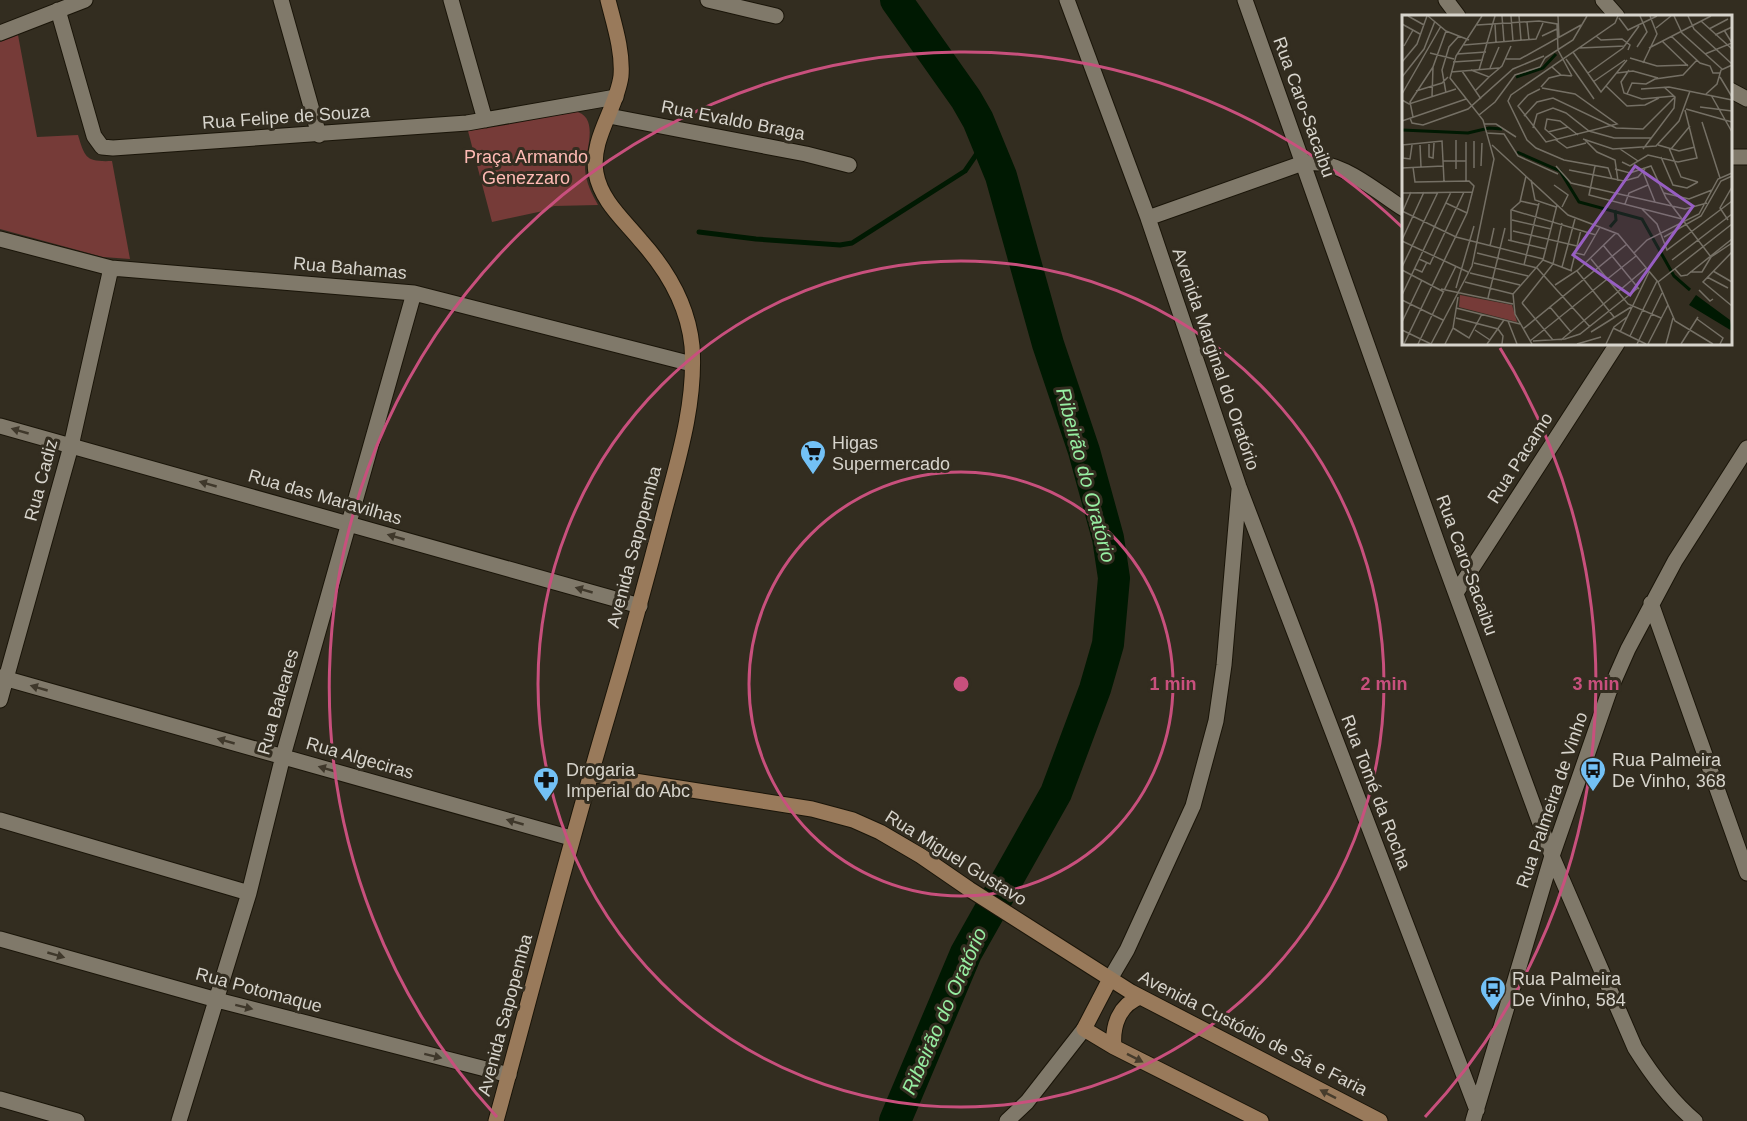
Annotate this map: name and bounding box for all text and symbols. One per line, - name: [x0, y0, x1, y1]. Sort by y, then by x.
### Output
- inset map: [1402, 15, 1732, 345]
- street label: Rua Caro-Sacaibu: [1269, 34, 1339, 180]
- street label: Rua Evaldo Braga: [659, 96, 808, 144]
- street label: Rua Felipe de Souza: [201, 101, 372, 133]
- park label: Praça Armando Genezzaro: [464, 147, 588, 188]
- street label: Avenida Marginal do Oratório: [1168, 245, 1264, 473]
- street label: Rua Bahamas: [292, 253, 408, 283]
- water label: Ribeirão do Oratório: [1052, 385, 1120, 565]
- street label: Rua Pacamo: [1483, 409, 1557, 507]
- one-way arrow: [11, 426, 30, 436]
- place label: Higas Supermercado: [832, 433, 950, 474]
- street label: Rua Cadiz: [20, 437, 62, 523]
- supermarket icon: Higas Supermercado: [798, 438, 828, 476]
- street label: Avenida Sapopemba: [603, 463, 665, 630]
- street label: Rua das Maravilhas: [246, 465, 404, 529]
- one-way arrow: [199, 479, 217, 489]
- street label: Rua Caro-Sacaibu: [1432, 492, 1502, 638]
- one-way arrow: [387, 532, 405, 541]
- one-way arrow: [574, 585, 592, 594]
- street label: Rua Baleares: [253, 647, 303, 757]
- centre of rings: [951, 674, 971, 694]
- text: 1 min: [1149, 674, 1197, 694]
- text: 2 min: [1360, 674, 1408, 694]
- text: 3 min: [1572, 674, 1620, 694]
- one-way arrow: [30, 683, 48, 692]
- street label: Rua Palmeira de Vinho: [1512, 709, 1592, 891]
- street label: Rua Tomé da Rocha: [1337, 712, 1415, 873]
- street label: Rua Algeciras: [304, 733, 416, 783]
- one-way arrow: [217, 735, 236, 745]
- place label: Rua Palmeira De Vinho, 368: [1612, 750, 1726, 791]
- bus stop icon: Rua Palmeira De Vinho, 368: [1578, 755, 1608, 793]
- place label: Drogaria Imperial do Abc: [566, 760, 690, 801]
- one-way arrow: [318, 764, 336, 773]
- pharmacy icon: Drogaria Imperial do Abc: [531, 765, 561, 803]
- street label: Rua Miguel Gustavo: [882, 806, 1030, 910]
- one-way arrow: [506, 817, 524, 826]
- water label: Ribeirão do Oratório: [897, 924, 991, 1098]
- street label: Avenida Sapopemba: [474, 931, 536, 1098]
- one-way arrow: [47, 951, 65, 960]
- street label: Rua Potomaque: [194, 964, 324, 1016]
- street label: Avenida Custódio de Sá e Faria: [1135, 966, 1372, 1100]
- place label: Rua Palmeira De Vinho, 584: [1512, 969, 1626, 1010]
- bus stop icon: Rua Palmeira De Vinho, 584: [1478, 974, 1508, 1012]
- one-way arrow: [235, 1003, 253, 1013]
- one-way arrow: [424, 1051, 442, 1061]
- one-way arrow: [1127, 1053, 1144, 1062]
- one-way arrow: [1319, 1089, 1336, 1099]

